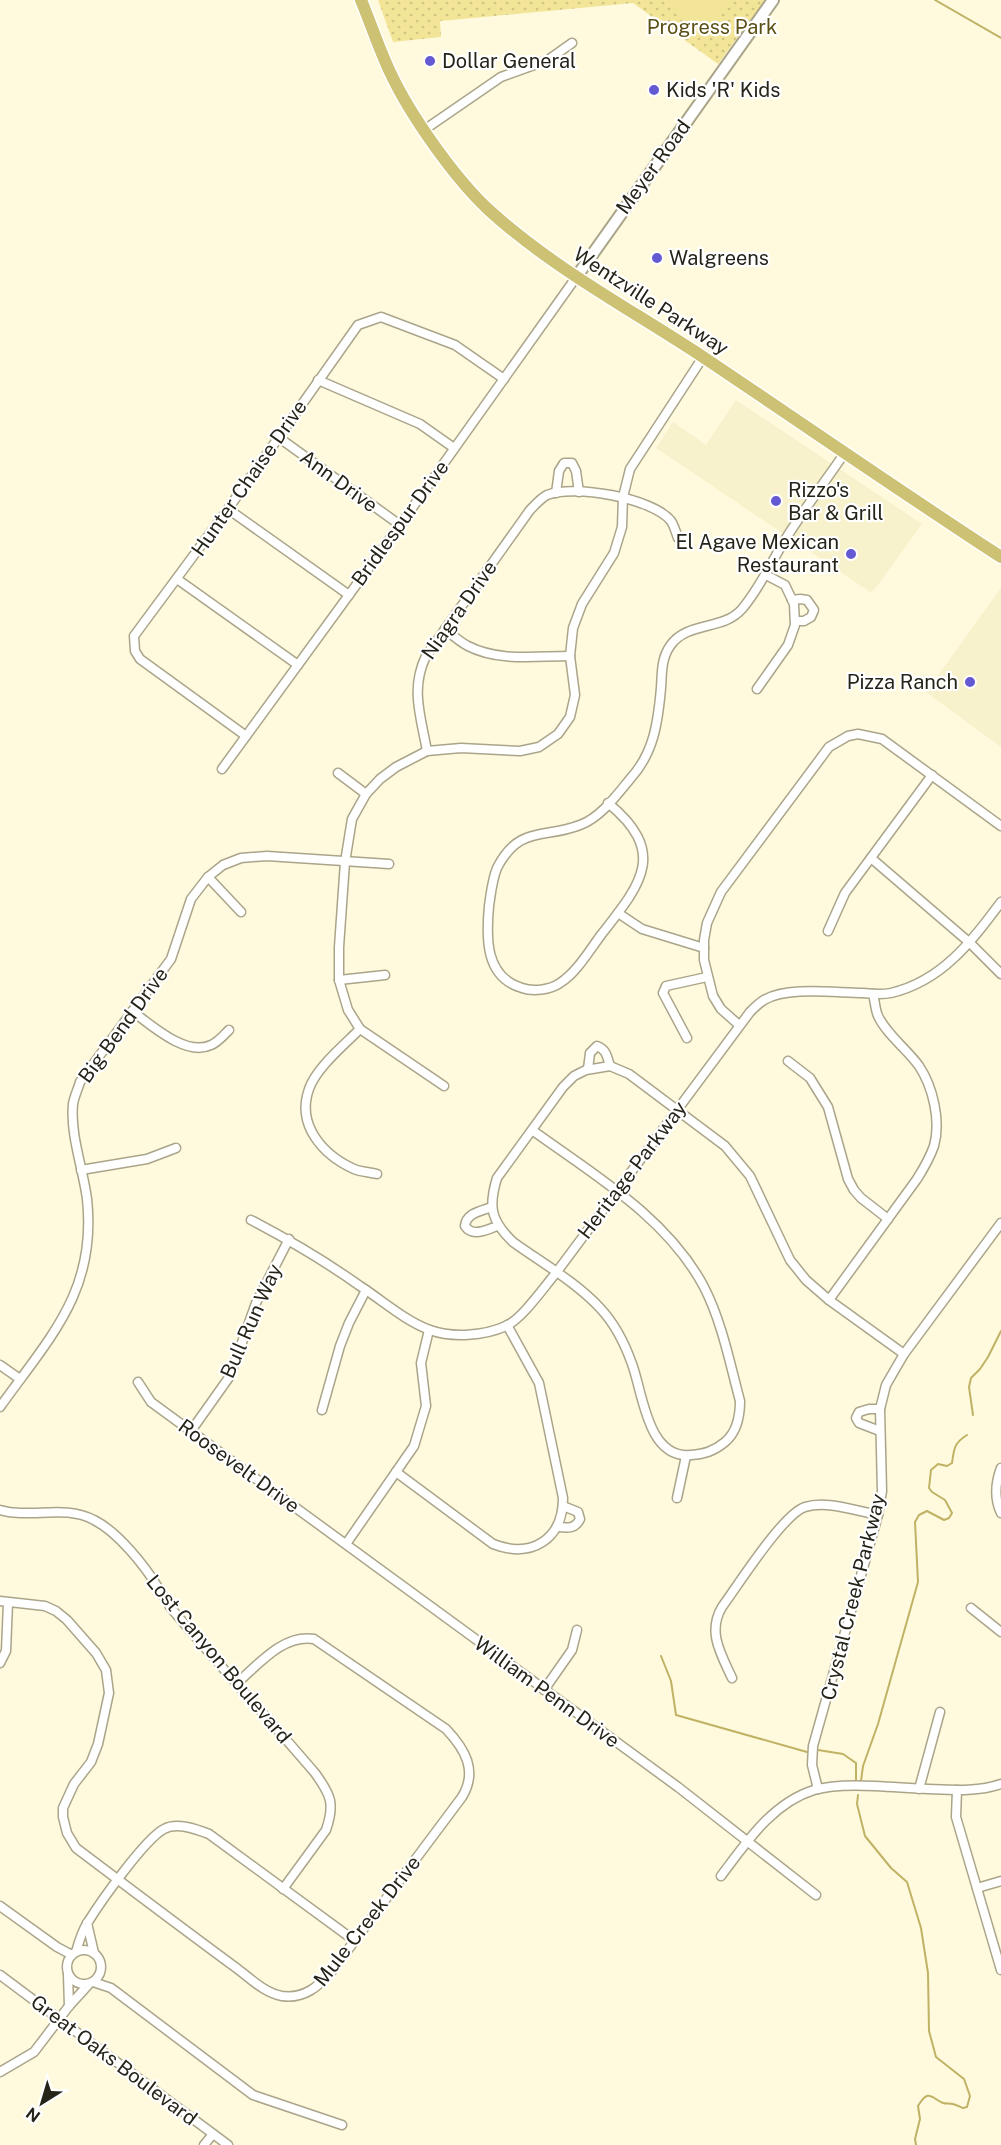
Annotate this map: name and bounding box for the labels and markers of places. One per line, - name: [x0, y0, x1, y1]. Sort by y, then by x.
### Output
- place label: Dollar General: [442, 49, 576, 73]
- marker: Dollar General: [423, 54, 437, 68]
- place label: Kids 'R' Kids: [666, 78, 780, 102]
- marker: Kids 'R' Kids: [647, 83, 661, 97]
- place label: Walgreens: [669, 246, 769, 270]
- marker: Walgreens: [650, 251, 664, 265]
- place label: Rizzo's Bar & Grill: [788, 478, 884, 525]
- marker: Rizzo's Bar & Grill: [769, 494, 783, 508]
- place label: El Agave Mexican Restaurant: [675, 530, 839, 577]
- marker: El Agave Mexican Restaurant: [844, 547, 858, 561]
- place label: Pizza Ranch: [847, 670, 958, 694]
- marker: Pizza Ranch: [963, 675, 977, 689]

